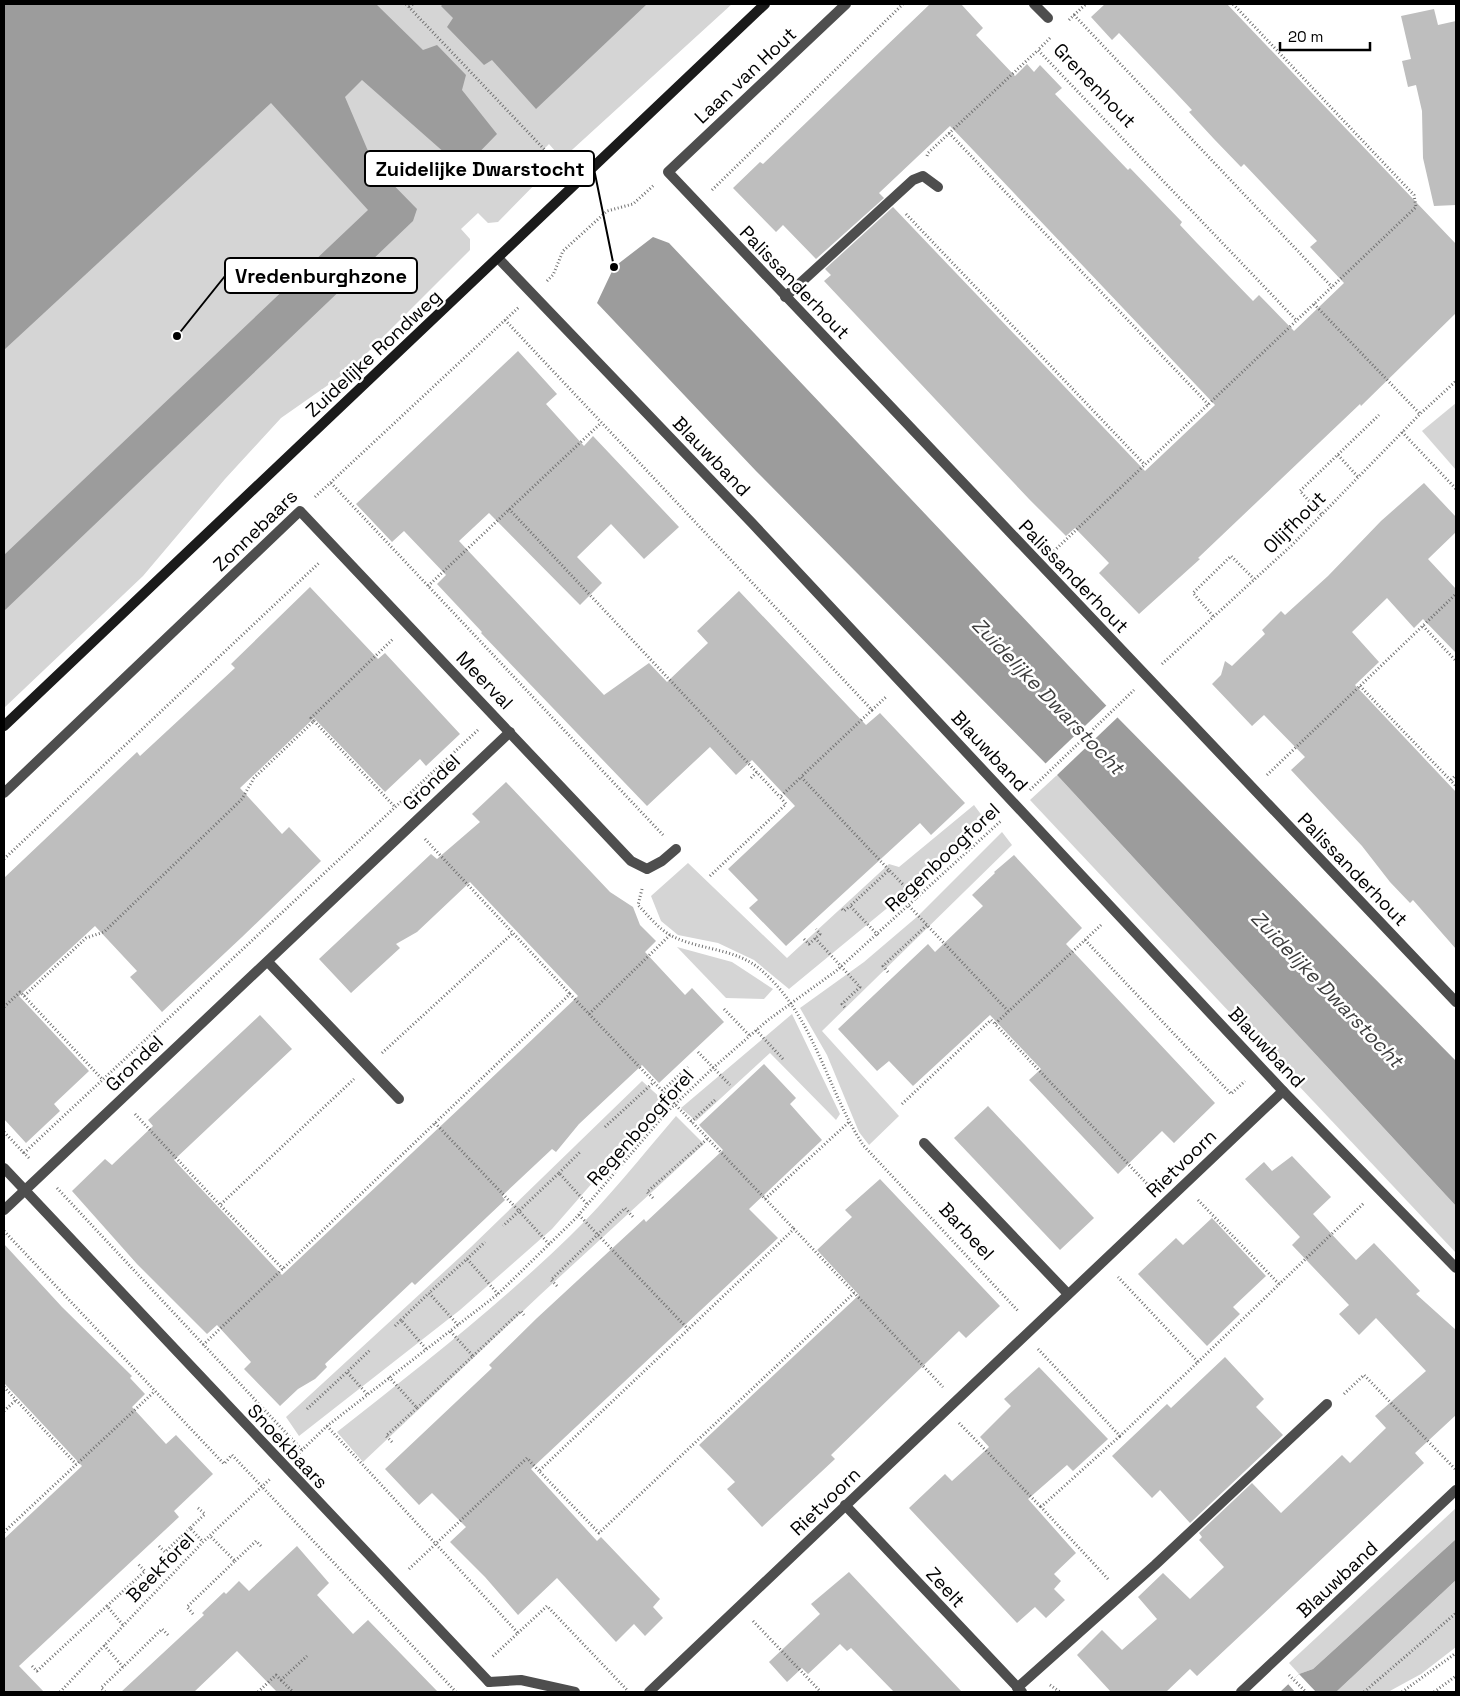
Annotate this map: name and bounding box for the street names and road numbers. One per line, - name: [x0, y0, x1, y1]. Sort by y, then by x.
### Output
- street label: Laan van Hout: [689, 22, 802, 129]
- street label: Grenenhout: [1048, 37, 1141, 133]
- street label: Palissanderhout: [734, 220, 855, 344]
- street label: Zuidelijke Rondweg: [300, 284, 446, 423]
- street label: Blauwband: [667, 411, 756, 502]
- street label: Zonnebaars: [208, 484, 303, 577]
- street label: Olijfhout: [1258, 486, 1331, 559]
- street label: Palissanderhout: [1013, 514, 1134, 638]
- street label: Meerval: [451, 646, 519, 715]
- street label: Blauwband: [946, 706, 1033, 797]
- street label: Grondel: [397, 749, 466, 816]
- street label: Regenboogforel: [879, 798, 1005, 917]
- street label: Palissanderhout: [1292, 807, 1413, 931]
- street label: Blauwband: [1223, 1002, 1310, 1093]
- street label: Grondel: [100, 1030, 169, 1097]
- street label: Regenboogforel: [581, 1064, 699, 1191]
- street label: Rietvoorn: [1141, 1124, 1222, 1203]
- street label: Barbeel: [934, 1197, 1000, 1265]
- street label: Snoekbaars: [242, 1398, 333, 1494]
- street label: Rietvoorn: [785, 1462, 866, 1541]
- street label: Beekforel: [121, 1527, 200, 1608]
- street label: Blauwband: [1292, 1536, 1383, 1623]
- street label: Zeelt: [921, 1562, 971, 1613]

